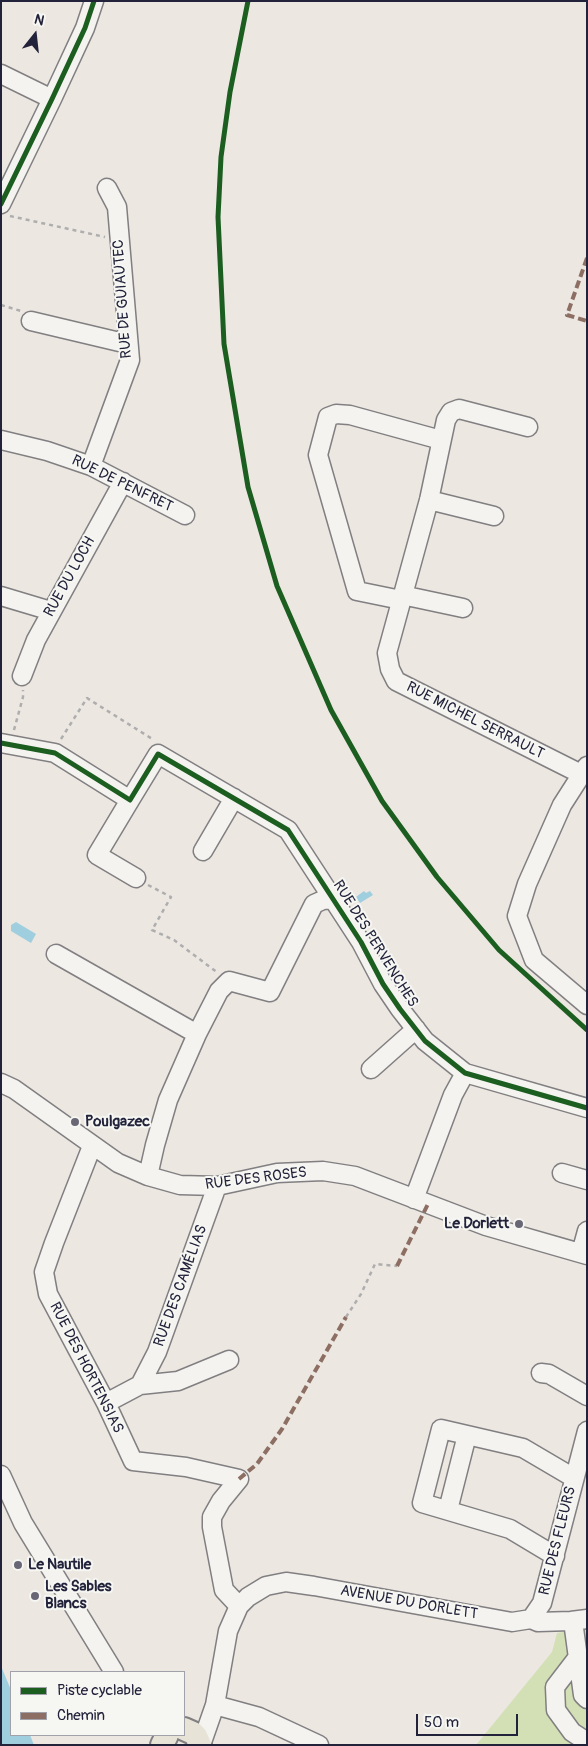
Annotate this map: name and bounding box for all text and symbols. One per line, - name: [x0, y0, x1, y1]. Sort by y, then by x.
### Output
- north arrow: [10, 10, 60, 60]
- text: N: [32, 11, 46, 30]
- street label: RUE DE GUIAUTEC: [110, 239, 136, 359]
- street label: RUE DE PENFRET: [68, 452, 176, 516]
- street label: RUE DU LOCH: [41, 534, 99, 620]
- street label: RUE MICHEL SERRAULT: [403, 678, 547, 764]
- street label: RUE DES PERVENCHES: [329, 877, 421, 1011]
- place label: Poulgazec: [85, 1113, 150, 1131]
- marker: Poulgazec: [69, 1116, 81, 1128]
- street label: RUE DES ROSES: [204, 1164, 308, 1194]
- place label: Le Dorlett: [444, 1215, 509, 1233]
- marker: Le Dorlett: [513, 1218, 525, 1230]
- street label: RUE DES CAMÉLIAS: [151, 1223, 211, 1349]
- street label: RUE DES HORTENSIAS: [45, 1299, 127, 1437]
- street label: RUE DES FLEURS: [536, 1485, 580, 1597]
- place label: Le Nautile: [28, 1556, 91, 1574]
- marker: Le Nautile: [12, 1559, 24, 1571]
- place label: Les Sables Blancs: [45, 1578, 112, 1613]
- street label: AVENUE DU DORLETT: [339, 1582, 479, 1624]
- marker: Les Sables Blancs: [29, 1590, 41, 1602]
- legend: [10, 1671, 185, 1736]
- text: Piste cyclable: [57, 1681, 142, 1700]
- scale bar: [418, 1704, 520, 1736]
- text: Chemin: [57, 1706, 105, 1725]
- text: 50 m: [424, 1713, 459, 1732]

